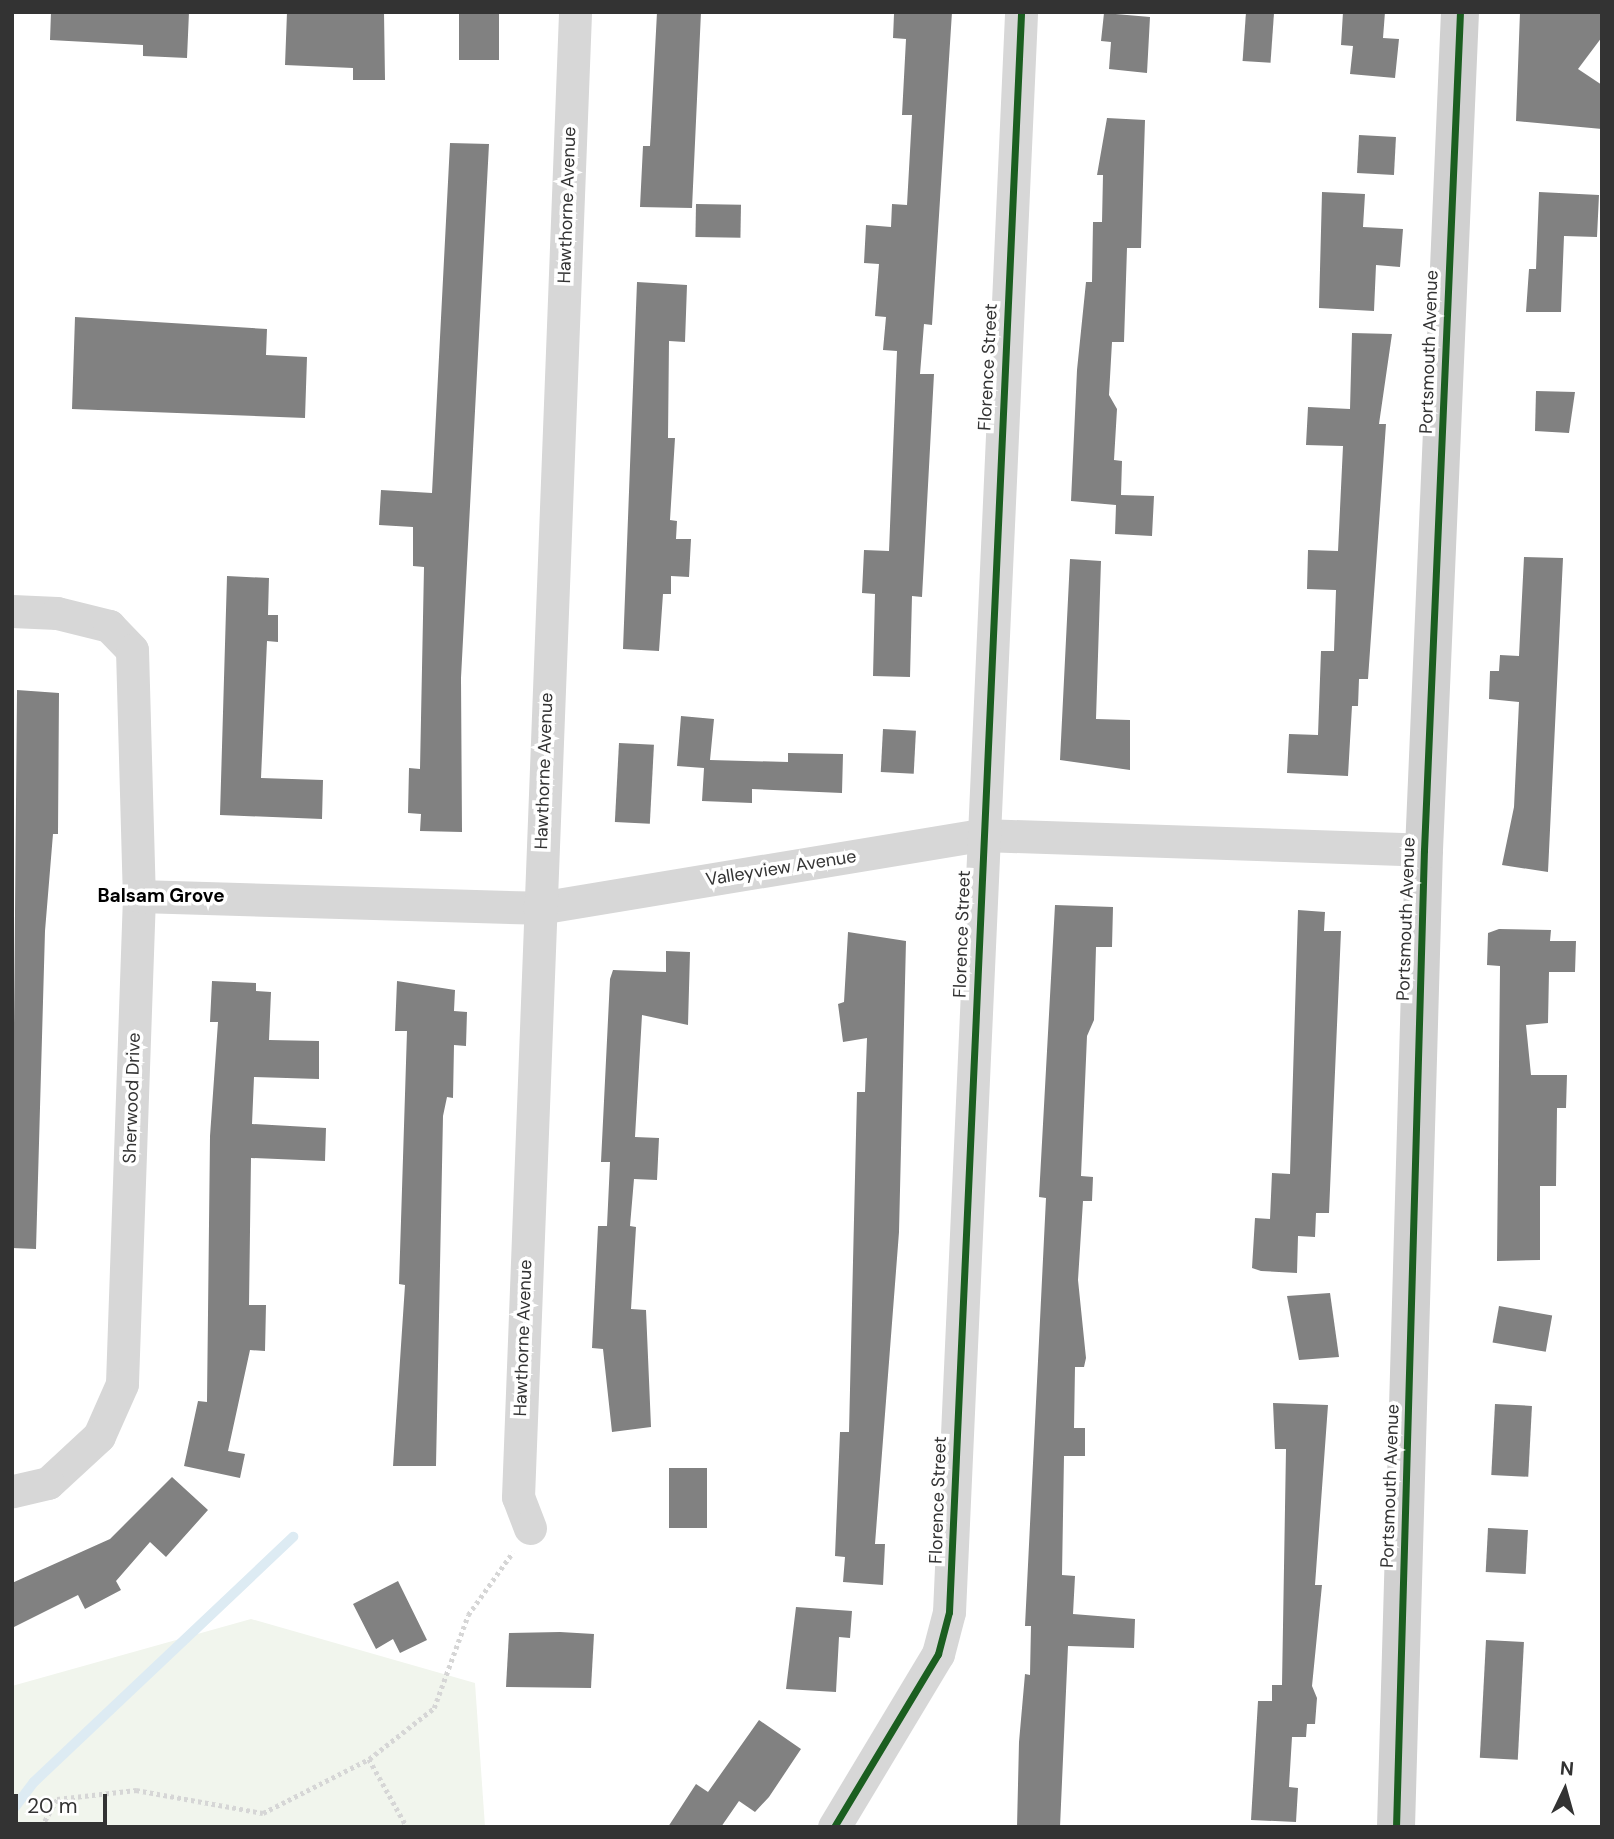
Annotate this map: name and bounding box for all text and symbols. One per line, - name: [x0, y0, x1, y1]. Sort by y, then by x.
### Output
- street label: Hawthorne Avenue: [553, 126, 581, 284]
- street label: Portsmouth Avenue: [1415, 270, 1443, 434]
- street label: Florence Street: [974, 303, 1002, 431]
- street label: Hawthorne Avenue: [530, 692, 558, 850]
- street label: Portsmouth Avenue: [1392, 837, 1420, 1001]
- street label: Valleyview Avenue: [704, 845, 858, 891]
- street label: Florence Street: [949, 870, 975, 998]
- district label: Balsam Grove: [97, 885, 225, 907]
- street label: Sherwood Drive: [119, 1032, 145, 1164]
- street label: Hawthorne Avenue: [509, 1259, 537, 1417]
- street label: Portsmouth Avenue: [1376, 1404, 1404, 1568]
- street label: Florence Street: [925, 1436, 951, 1564]
- north arrow: [1530, 1755, 1600, 1825]
- text: N: [1559, 1756, 1575, 1782]
- scale bar: [18, 1780, 110, 1824]
- text: 20 m: [27, 1792, 78, 1820]

